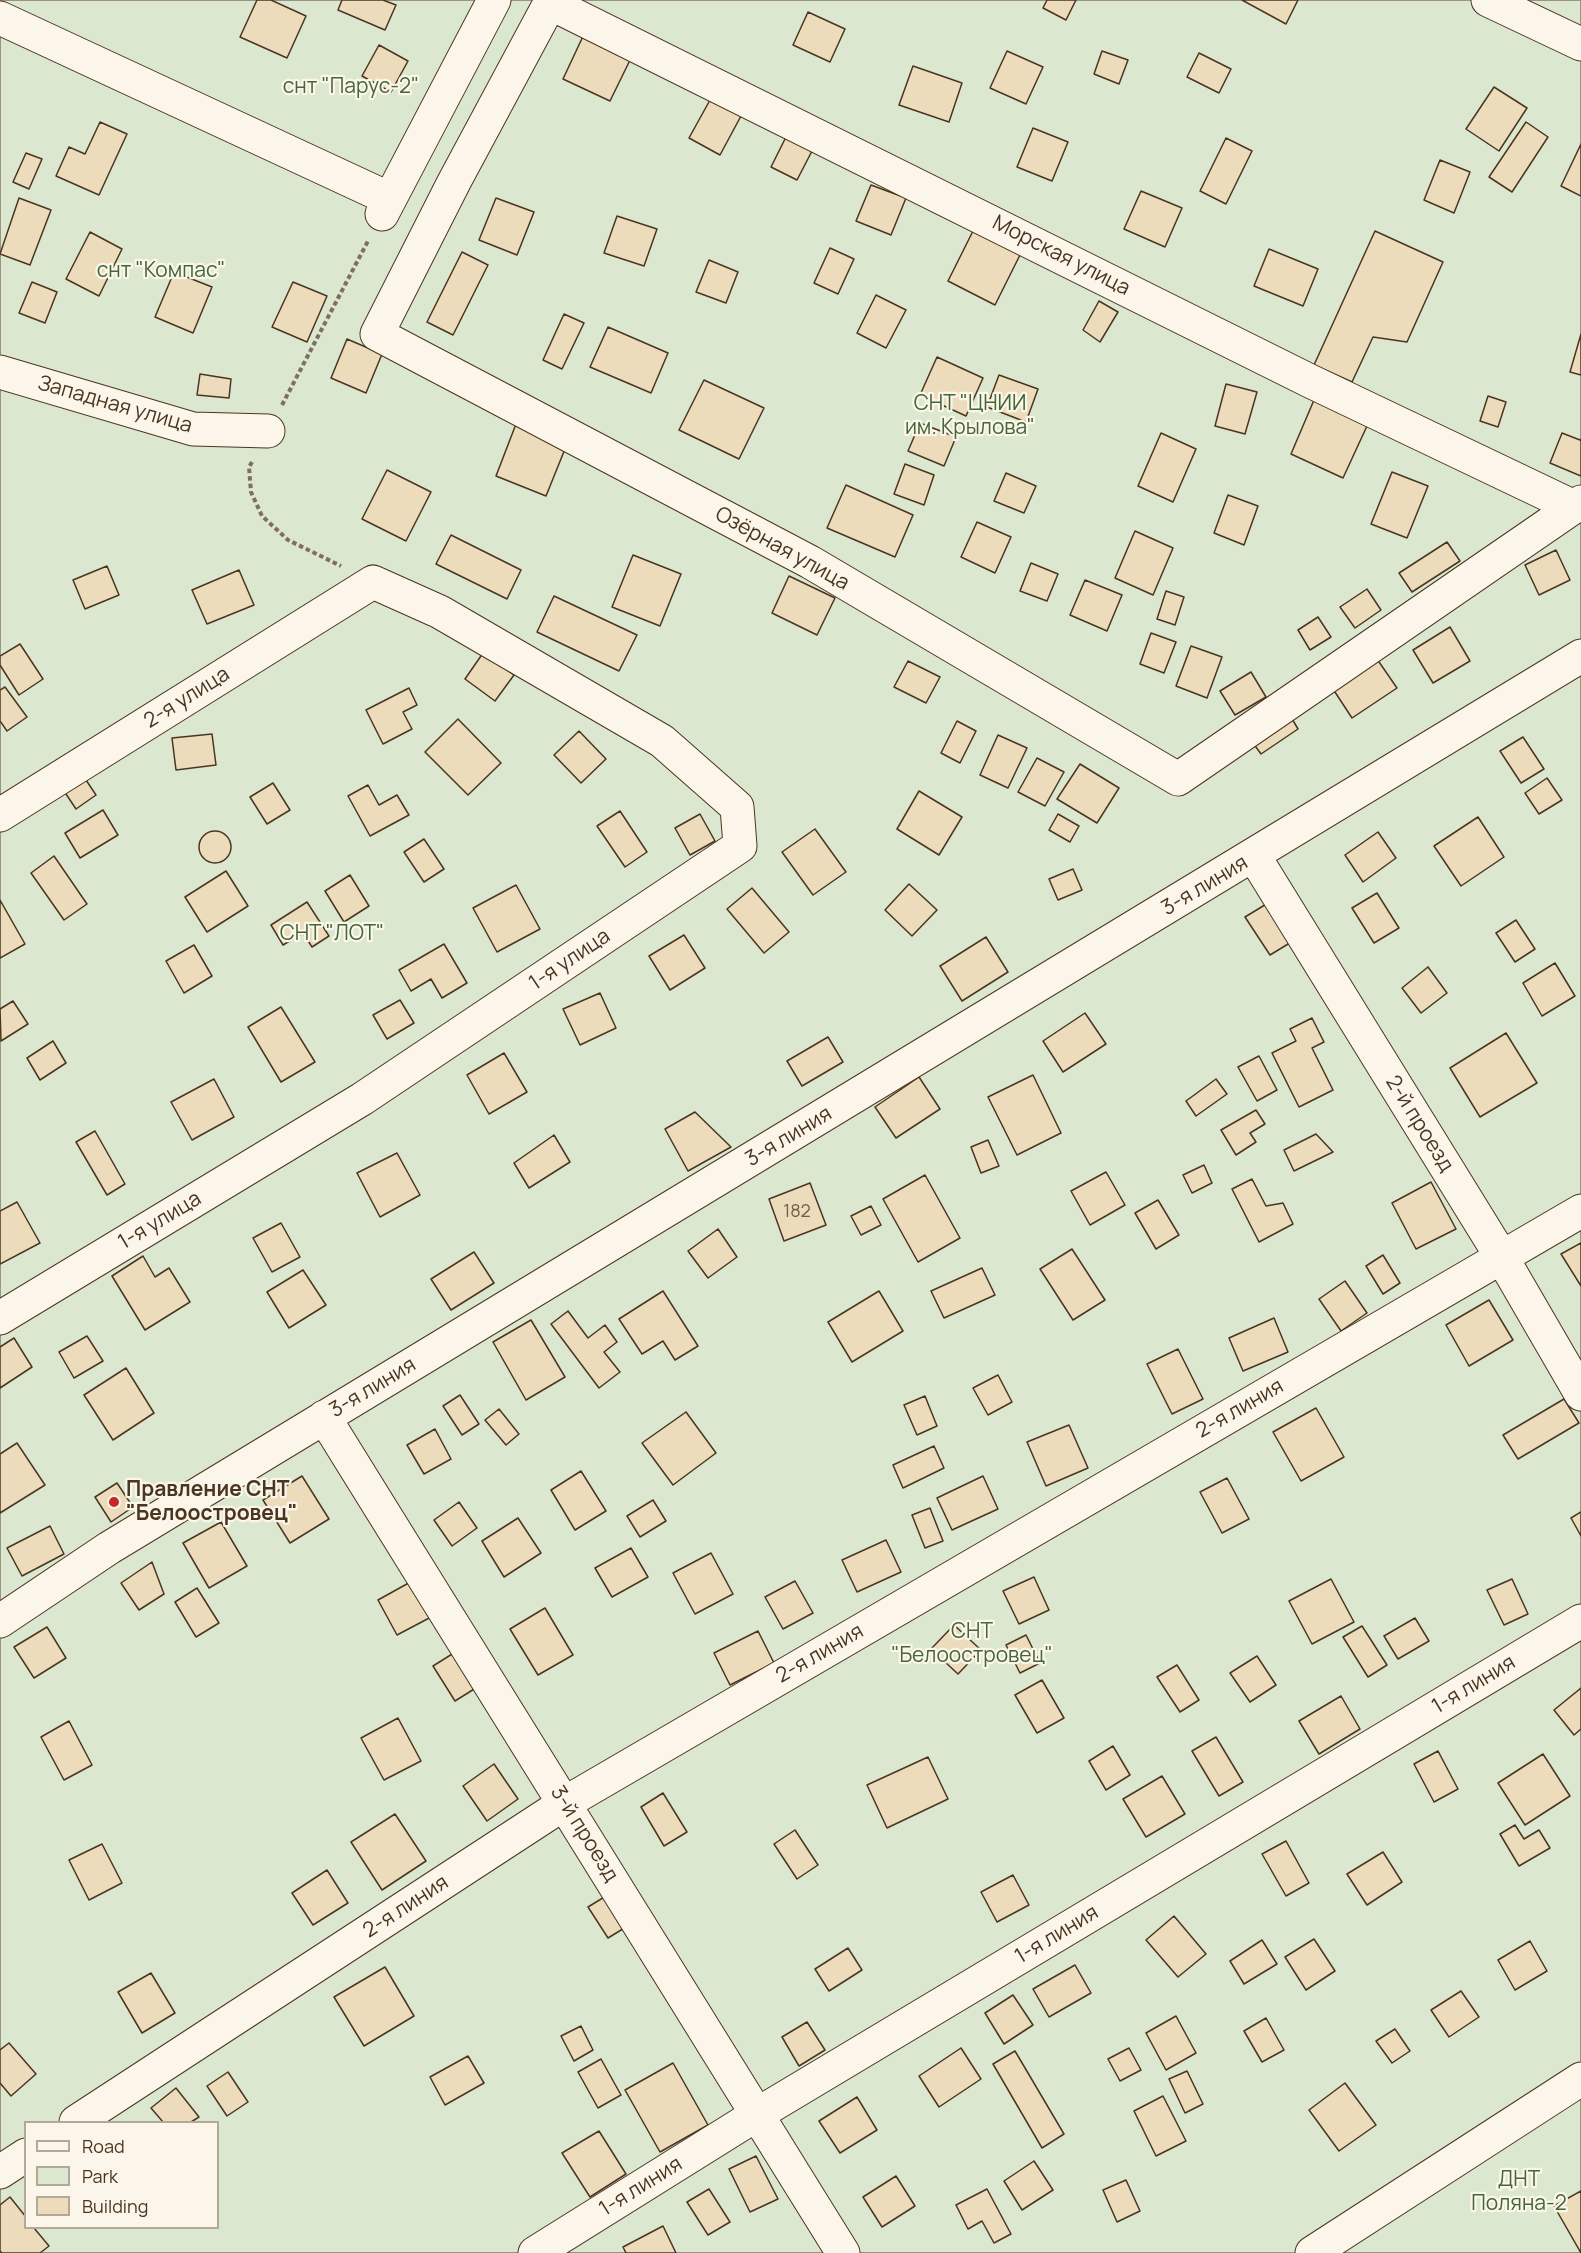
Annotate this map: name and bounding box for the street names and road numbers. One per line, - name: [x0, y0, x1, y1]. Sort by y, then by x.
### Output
- street label: Морская улица: [988, 210, 1134, 302]
- street label: Западная улица: [35, 371, 195, 439]
- street label: Озёрная улица: [711, 502, 853, 596]
- street label: 2-я улица: [140, 662, 234, 734]
- street label: 3-я линия: [1157, 850, 1253, 922]
- street label: 1-я улица: [525, 924, 615, 996]
- street label: 2-й проезд: [1379, 1071, 1459, 1177]
- street label: 3-я линия: [741, 1101, 837, 1173]
- street label: 1-я улица: [114, 1186, 206, 1256]
- street label: 3-я линия: [325, 1352, 421, 1424]
- street label: 2-я линия: [1192, 1374, 1288, 1444]
- street label: 2-я линия: [772, 1619, 868, 1689]
- street label: 1-я линия: [1428, 1650, 1520, 1720]
- street label: 3-й проезд: [545, 1781, 623, 1887]
- street label: 2-я линия: [359, 1870, 453, 1944]
- street label: 1-я линия: [1011, 1900, 1103, 1970]
- street label: 1-я линия: [595, 2152, 687, 2222]

